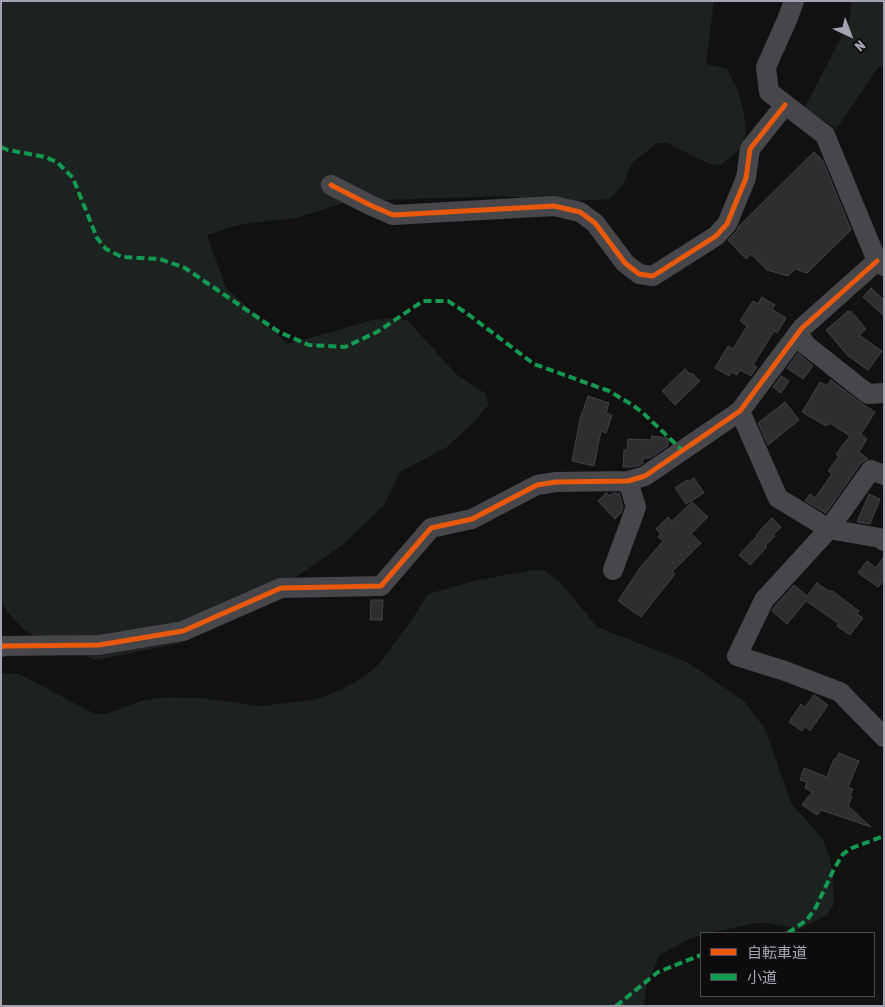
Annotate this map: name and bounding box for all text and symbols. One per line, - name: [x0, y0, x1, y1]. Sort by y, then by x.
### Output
- north arrow: [825, 10, 875, 60]
- text: N: [852, 37, 869, 55]
- legend: [700, 932, 875, 997]
- text: 自転車道: [747, 944, 807, 961]
- text: 小道: [747, 969, 777, 986]

